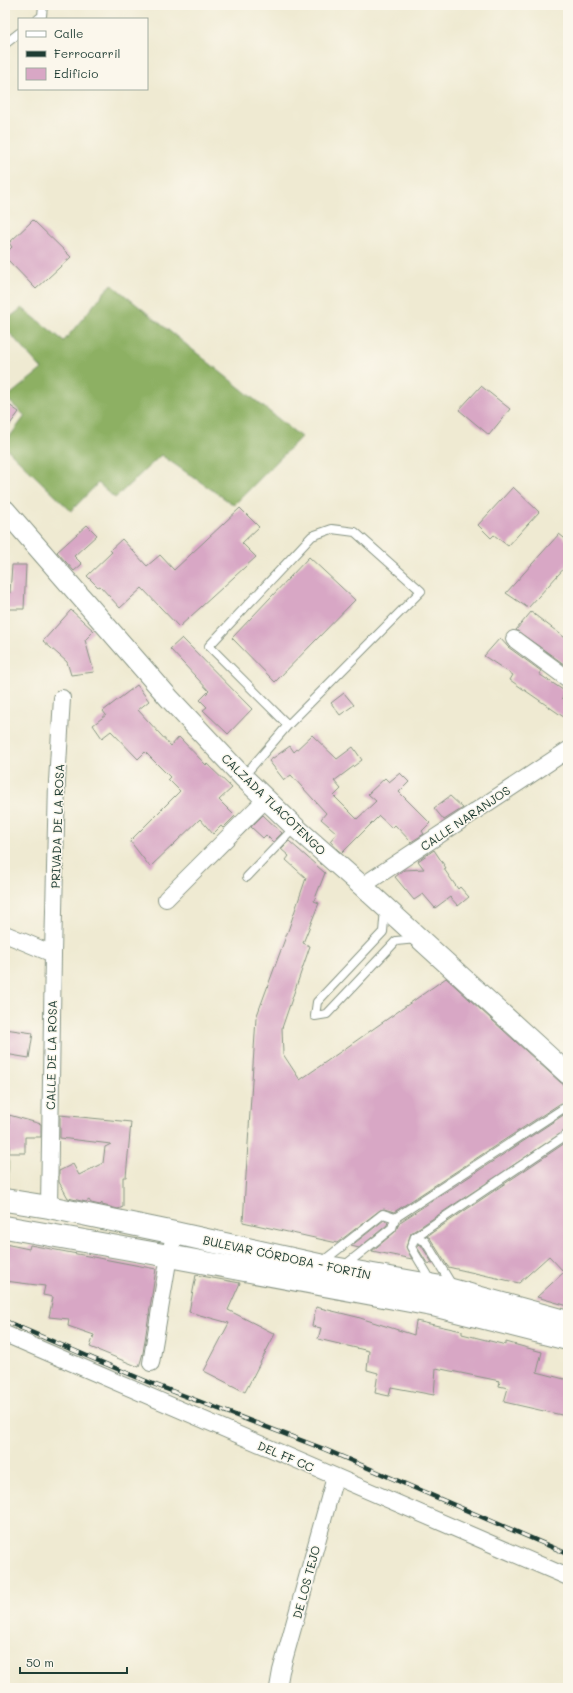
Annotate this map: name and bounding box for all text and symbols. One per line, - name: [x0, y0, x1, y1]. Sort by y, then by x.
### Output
- legend: [18, 18, 148, 90]
- text: Calle: [54, 25, 84, 41]
- text: Ferrocarril: [54, 45, 121, 61]
- text: Edificio: [54, 65, 98, 81]
- street label: CALZADA TLACOTENGO: [218, 750, 330, 858]
- street label: PRIVADA DE LA ROSA: [47, 763, 67, 889]
- street label: CALLE NARANJOS: [417, 782, 513, 854]
- street label: CALLE DE LA ROSA: [42, 1000, 60, 1110]
- street label: BULEVAR CÓRDOBA - FORTÍN: [202, 1231, 372, 1283]
- street label: DEL FF CC: [255, 1437, 317, 1475]
- street label: DE LOS TEJO: [289, 1544, 323, 1620]
- scale bar: [20, 1649, 127, 1675]
- text: 50 m: [26, 1654, 54, 1670]

